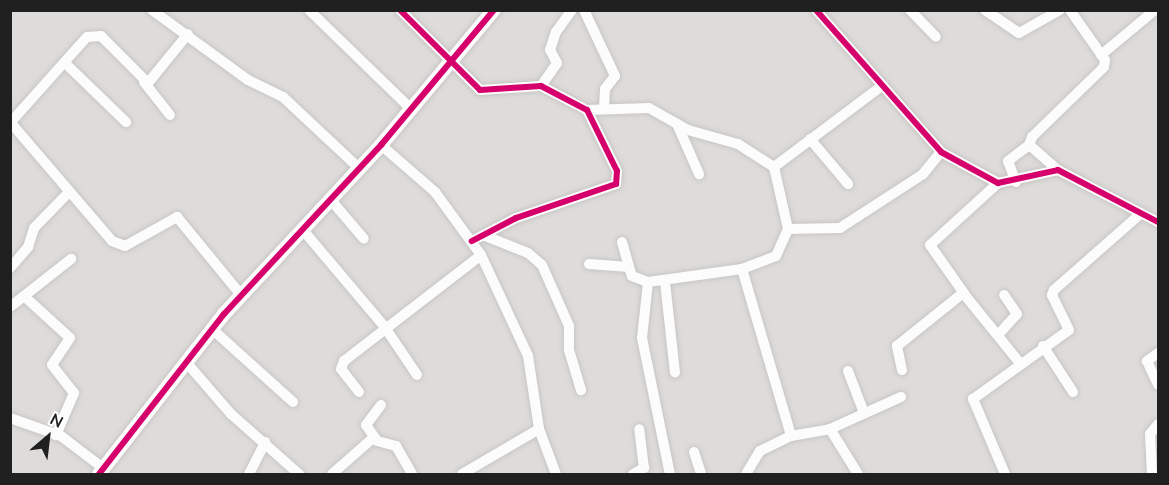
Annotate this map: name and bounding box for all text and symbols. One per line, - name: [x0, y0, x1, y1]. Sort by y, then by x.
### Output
- north arrow: [18, 407, 78, 467]
- text: N: [46, 409, 67, 434]

